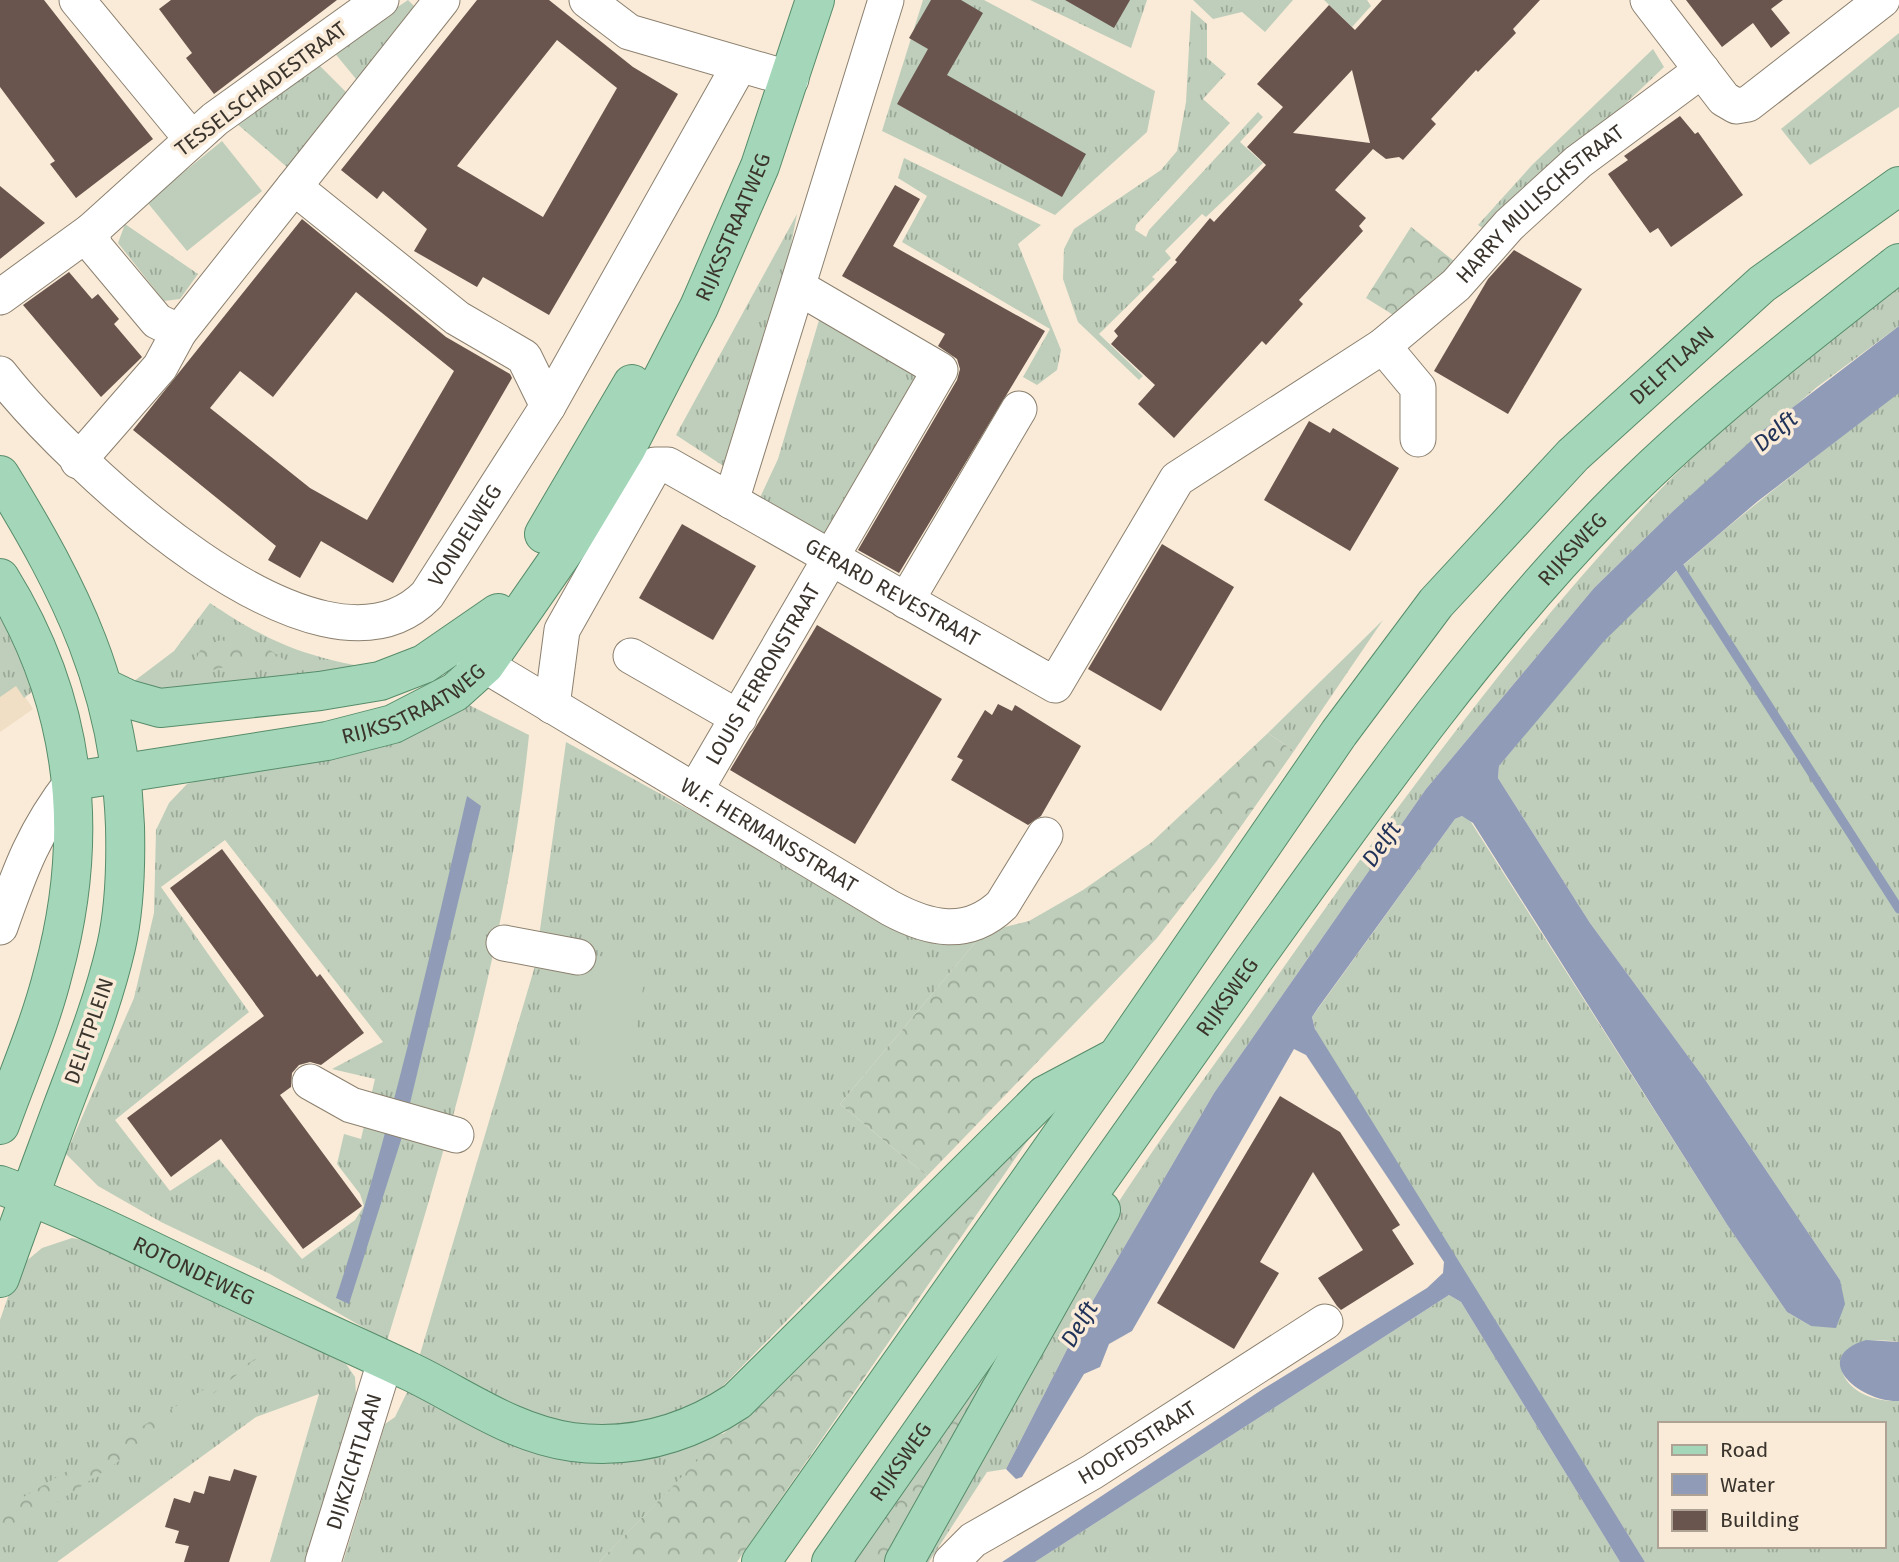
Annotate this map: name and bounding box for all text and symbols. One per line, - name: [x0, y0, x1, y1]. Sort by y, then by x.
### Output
- street label: TESSELSCHADESTRAAT: [170, 16, 352, 162]
- street label: HARRY MULISCHSTRAAT: [1451, 119, 1629, 289]
- street label: RIJKSSTRAATWEG: [690, 150, 776, 305]
- street label: DELFTLAAN: [1624, 320, 1720, 410]
- water label: Delft: [1747, 404, 1803, 457]
- street label: VONDELWEG: [423, 479, 507, 592]
- street label: RIJKSWEG: [1532, 507, 1613, 591]
- street label: GERARD REVESTRAAT: [801, 533, 984, 652]
- street label: LOUIS FERRONSTRAAT: [700, 579, 826, 770]
- street label: RIJKSSTRAATWEG: [339, 658, 491, 750]
- street label: W.F. HERMANSSTRAAT: [676, 772, 862, 898]
- water label: Delft: [1355, 815, 1407, 872]
- street label: RIJKSWEG: [1191, 953, 1264, 1042]
- street label: DELFTPLEIN: [59, 974, 119, 1088]
- street label: ROTONDEWEG: [129, 1231, 259, 1311]
- water label: Delft: [1054, 1295, 1104, 1352]
- street label: DIJKZICHTLAAN: [321, 1390, 387, 1533]
- street label: HOOFDSTRAAT: [1073, 1395, 1201, 1490]
- street label: RIJKSWEG: [864, 1417, 937, 1506]
- legend: [1658, 1422, 1885, 1548]
- text: Road: [1720, 1437, 1768, 1463]
- text: Water: [1720, 1472, 1775, 1498]
- text: Building: [1720, 1507, 1799, 1533]

